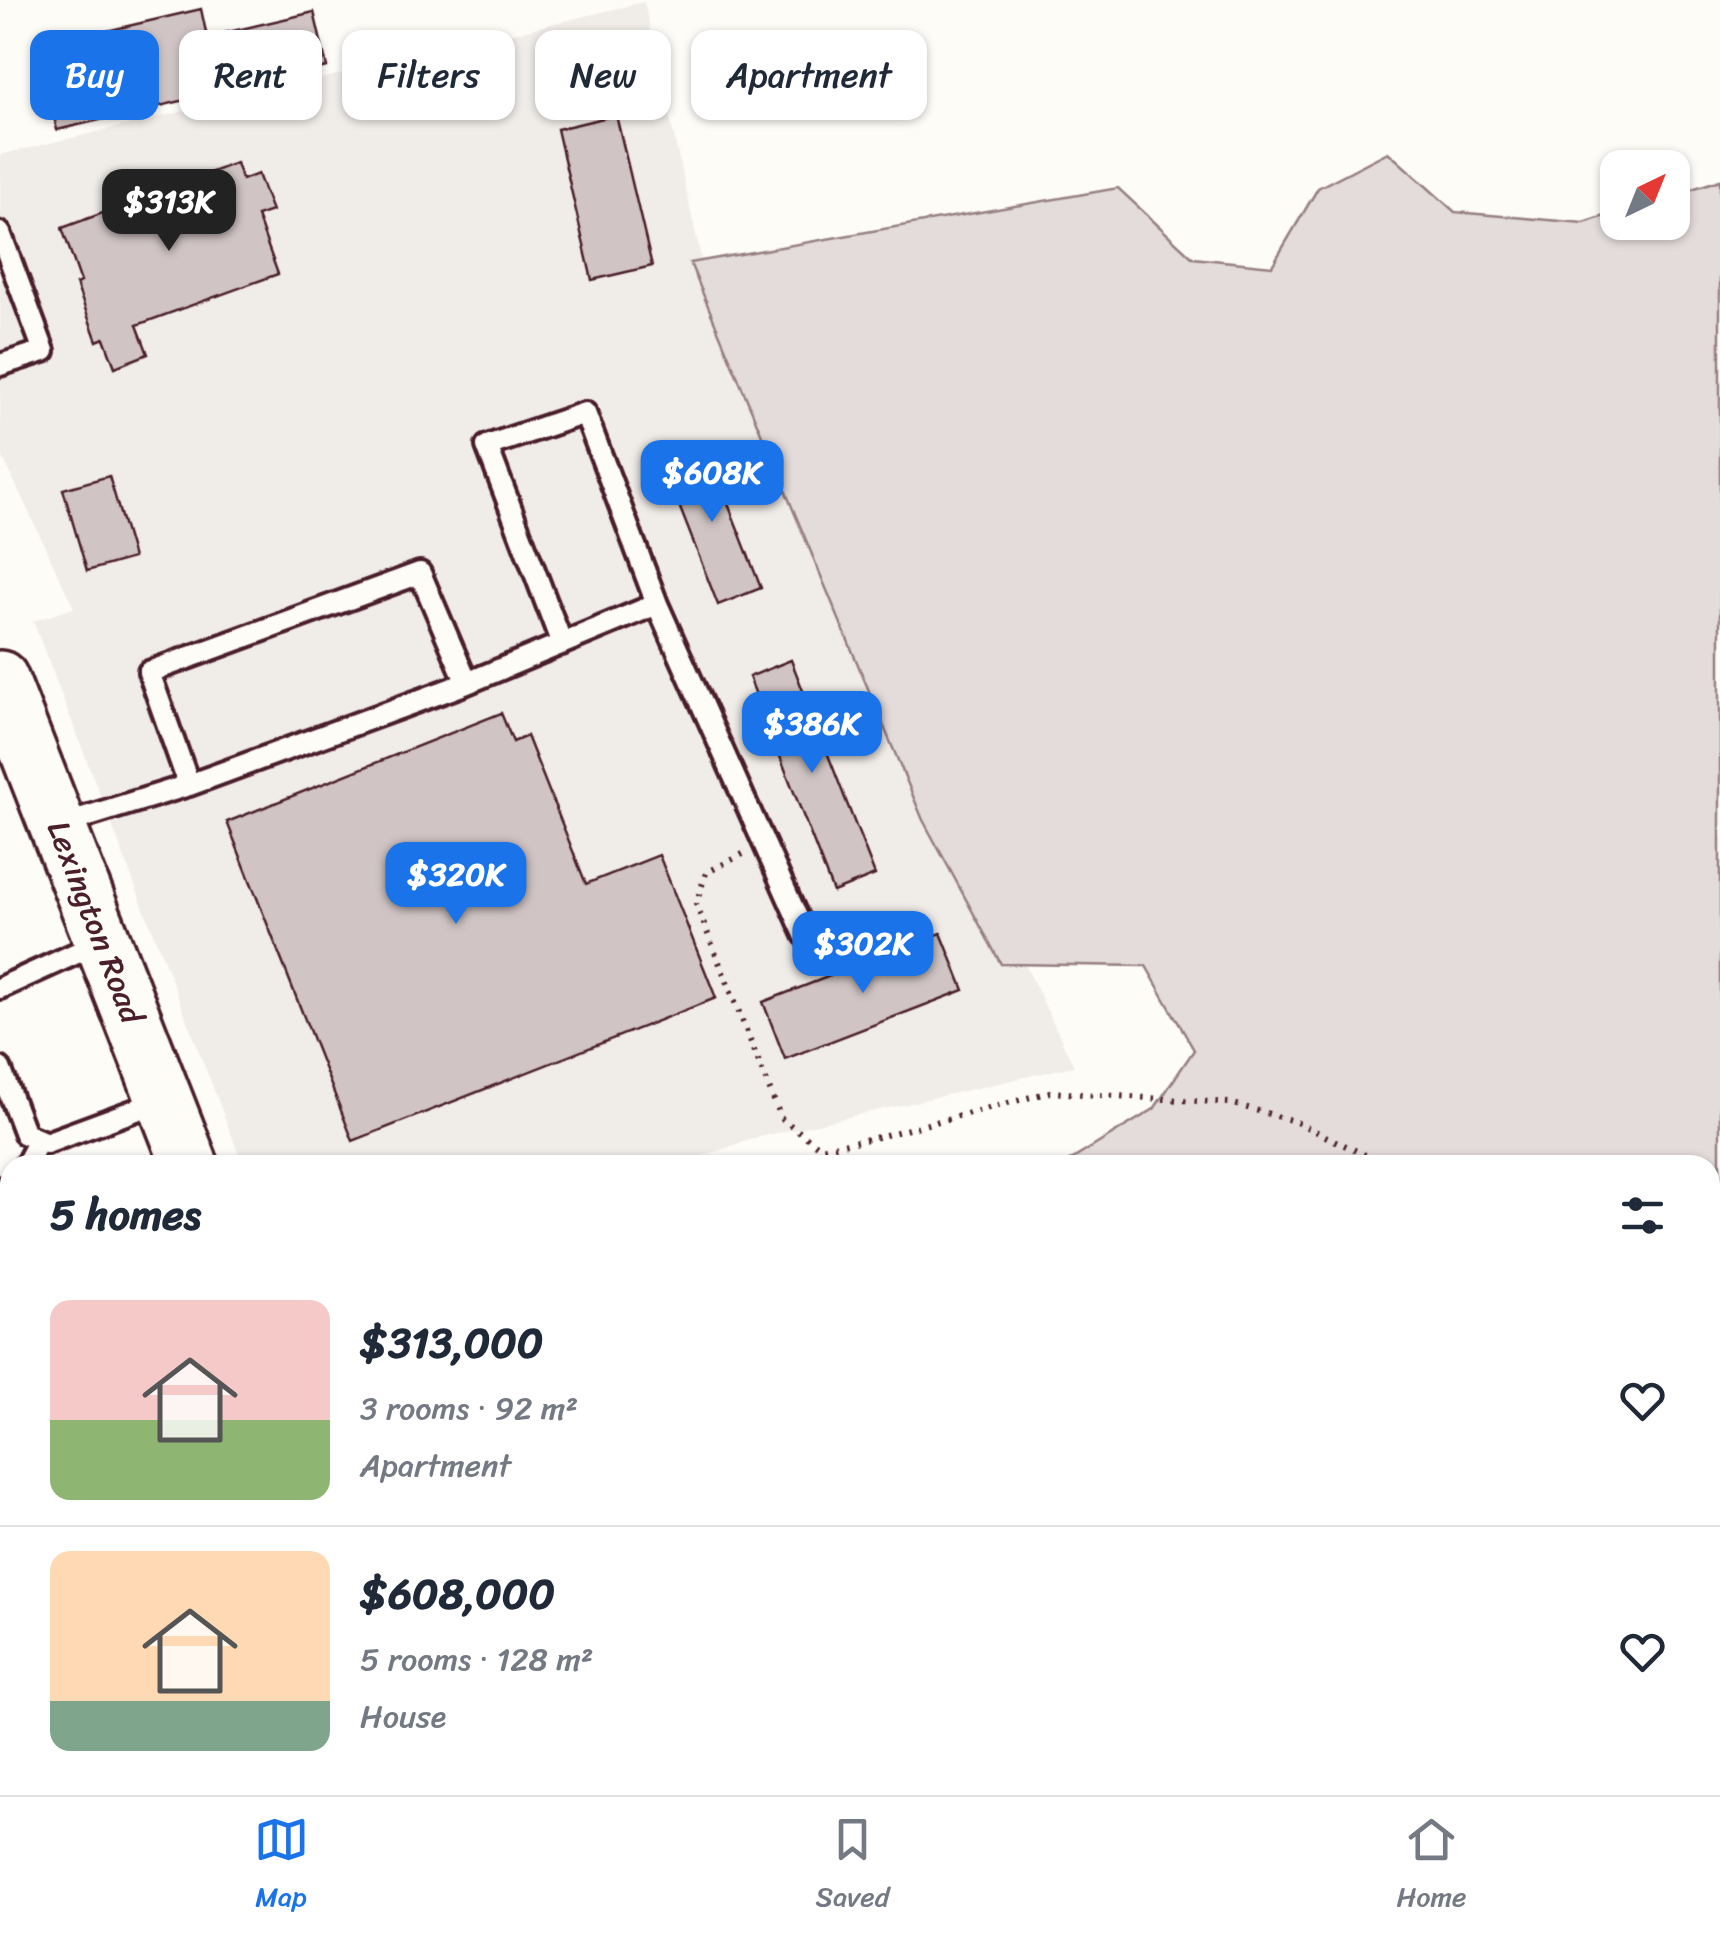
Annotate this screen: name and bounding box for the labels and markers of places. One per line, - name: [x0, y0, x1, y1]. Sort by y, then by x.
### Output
- pin: $313K: [99, 169, 239, 254]
- pin: $608K: [642, 440, 782, 525]
- pin: $386K: [742, 691, 882, 776]
- pin: $320K: [386, 842, 526, 927]
- pin: $302K: [793, 911, 933, 996]

